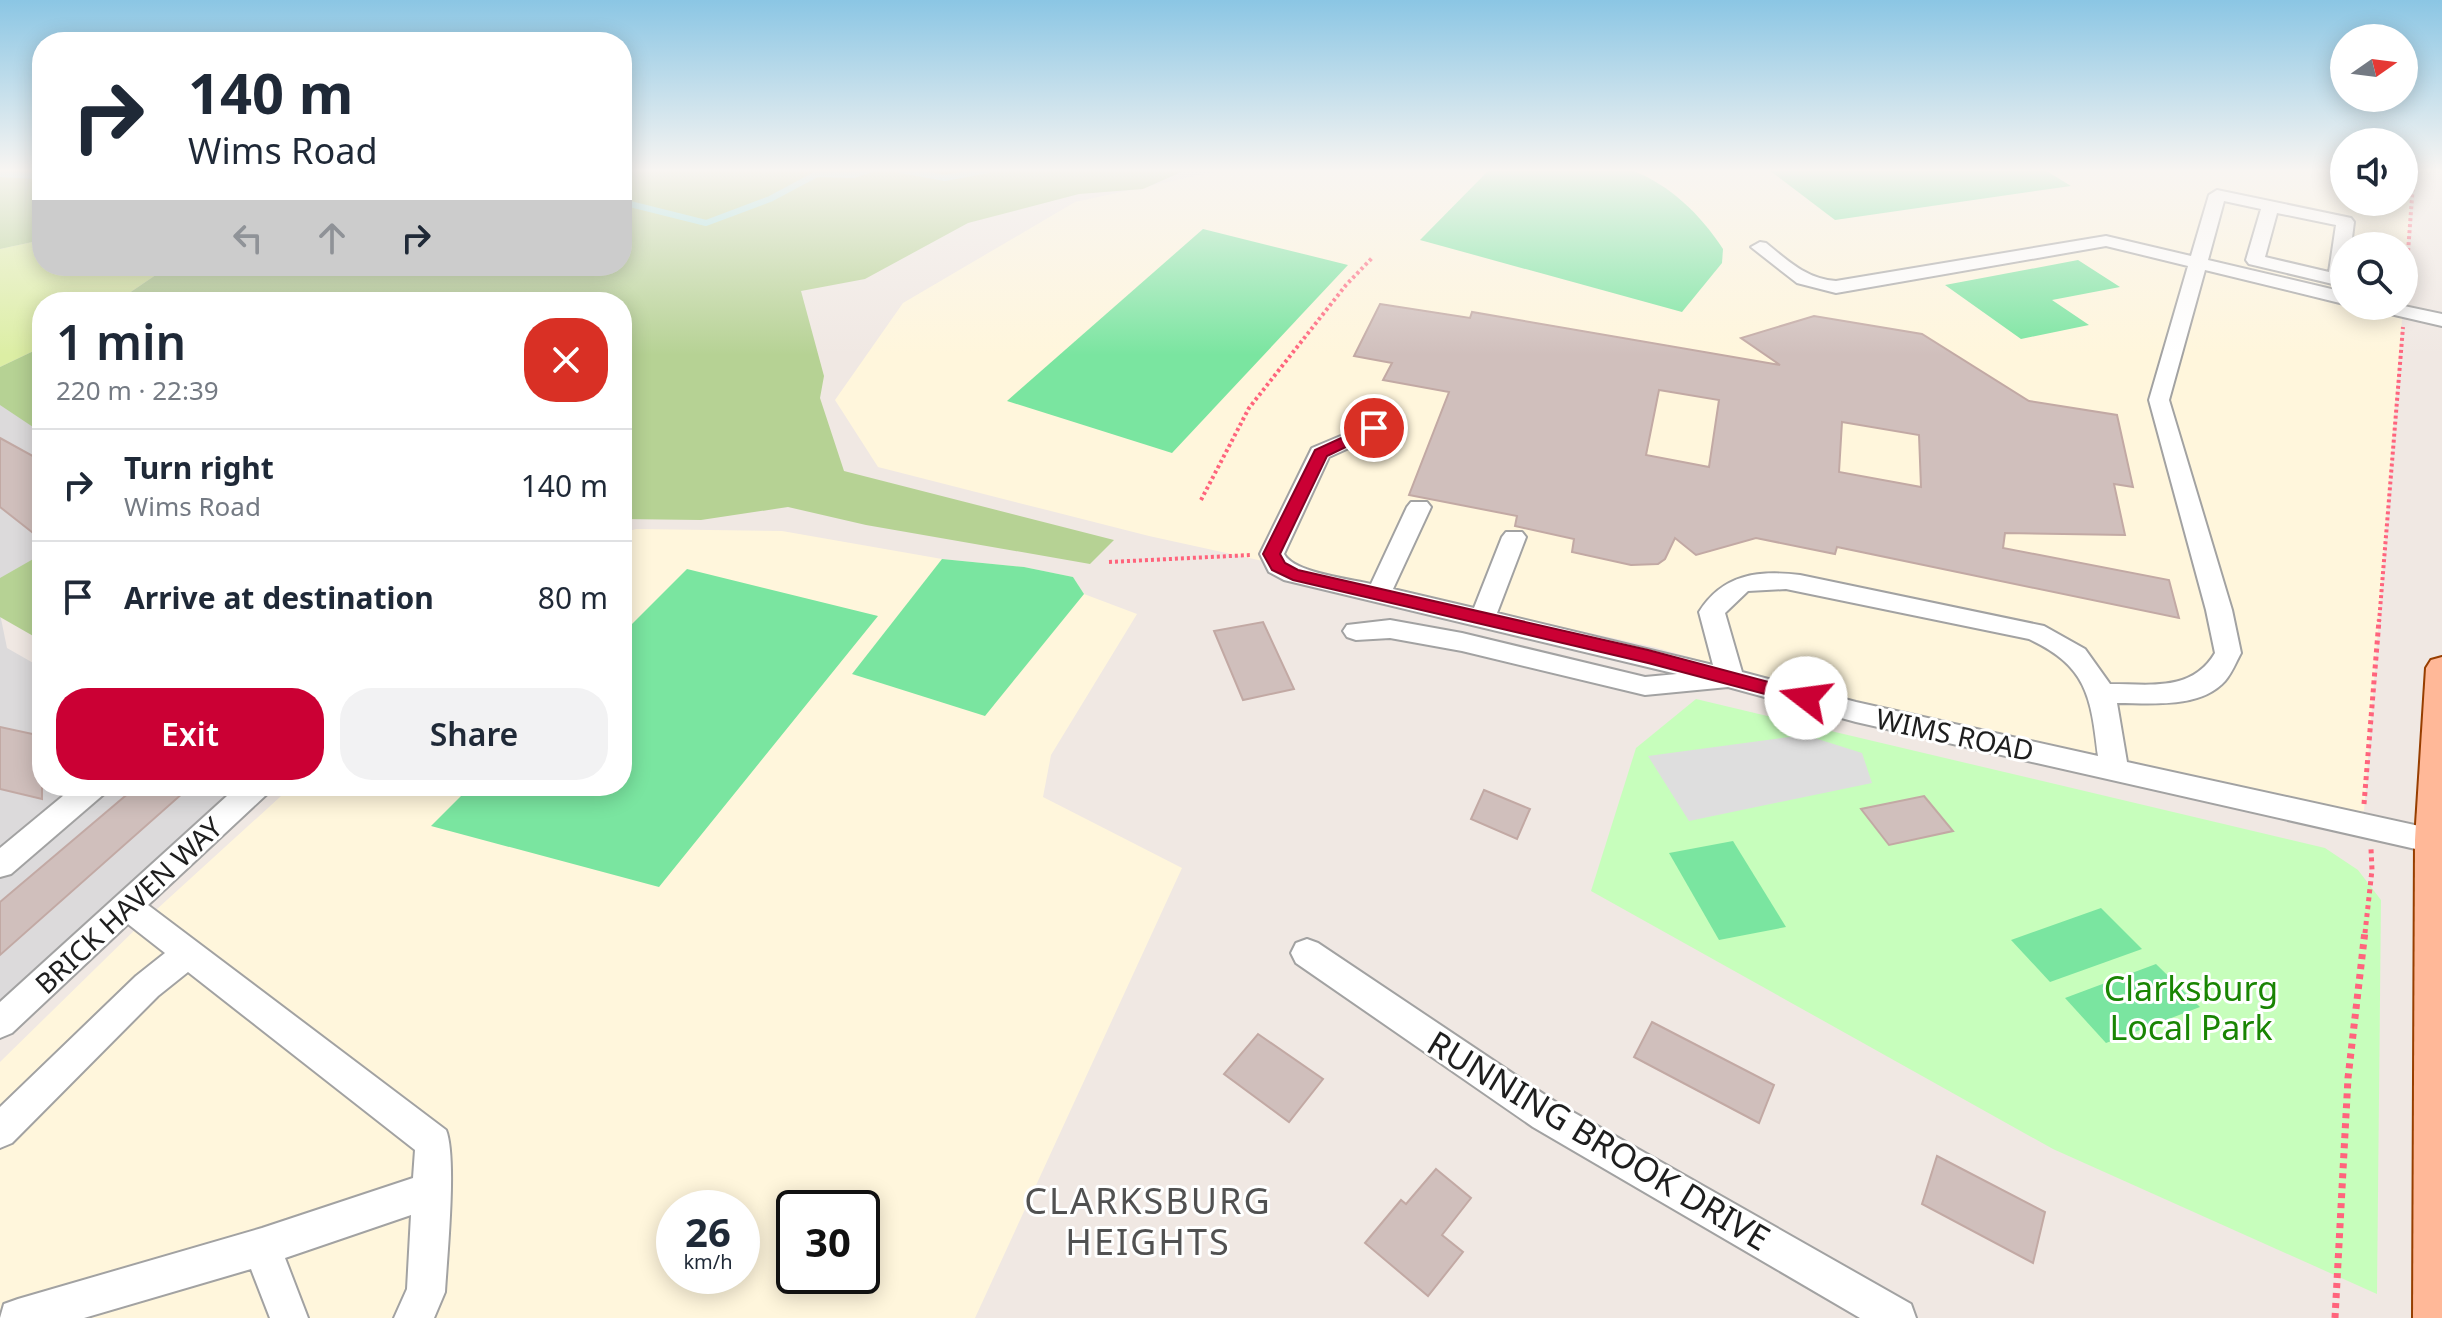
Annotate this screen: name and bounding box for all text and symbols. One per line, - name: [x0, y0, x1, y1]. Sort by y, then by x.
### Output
- north arrow: [2330, 24, 2418, 112]
- map controls: [2330, 24, 2418, 320]
- text: 140 m: [188, 54, 353, 130]
- icon: right: [56, 64, 160, 168]
- text: Wims Road: [188, 126, 378, 175]
- button: sound: [2330, 128, 2418, 216]
- icon: left: [226, 216, 270, 260]
- icon: ahead: [310, 216, 354, 260]
- icon: right: [394, 216, 438, 260]
- button: search: [2330, 232, 2418, 320]
- text: 1 min: [56, 309, 186, 374]
- button: close: [524, 318, 608, 402]
- text: 220 m · 22:39: [56, 372, 219, 408]
- pin: [1340, 394, 1408, 462]
- icon: arrive: [1352, 406, 1396, 450]
- text: Turn right: [124, 447, 274, 488]
- icon: right: [56, 463, 100, 507]
- text: 140 m: [521, 465, 608, 506]
- text: Wims Road: [124, 488, 261, 524]
- icon: arrive: [56, 575, 100, 619]
- text: Arrive at destination: [124, 577, 434, 618]
- text: 80 m: [538, 577, 608, 618]
- position arrow: [1764, 656, 1848, 740]
- button: Exit: [56, 688, 324, 780]
- button: Share: [340, 688, 608, 780]
- street label: WIMS ROAD: [1872, 699, 2038, 769]
- street label: BRICK HAVEN WAY: [26, 808, 230, 1002]
- park label: Clarksburg Local Park: [2104, 965, 2278, 1050]
- street label: RUNNING BROOK DRIVE: [1419, 1019, 1779, 1261]
- district label: CLARKSBURG HEIGHTS: [1024, 1176, 1272, 1266]
- speed limit sign: 30: [776, 1190, 880, 1294]
- text: 26: [685, 1204, 731, 1259]
- text: km/h: [683, 1248, 733, 1275]

